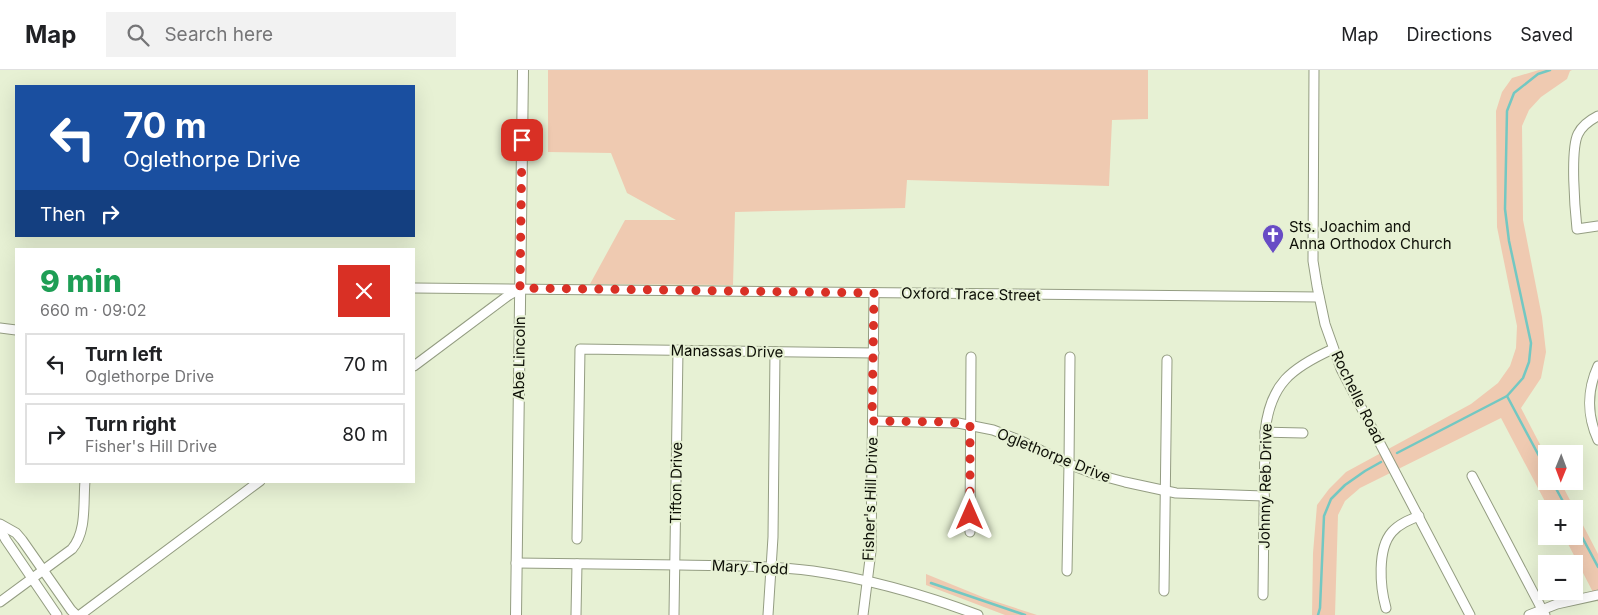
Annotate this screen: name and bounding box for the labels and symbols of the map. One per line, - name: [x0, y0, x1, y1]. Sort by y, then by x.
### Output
- pin: [501, 119, 543, 161]
- place label: Sts. Joachim and Anna Orthodox Church: [1289, 217, 1452, 253]
- church icon: Sts. Joachim and Anna Orthodox Church: [1261, 223, 1285, 254]
- street label: Oxford Trace Street: [901, 283, 1041, 305]
- street label: Abe Lincoln: [509, 316, 529, 400]
- street label: Manassas Drive: [670, 341, 784, 361]
- street label: Rochelle Road: [1327, 347, 1389, 447]
- street label: Johnny Reb Drive: [1254, 423, 1276, 549]
- street label: Oglethorpe Drive: [994, 424, 1114, 486]
- street label: Fisher's Hill Drive: [858, 437, 882, 561]
- street label: Tifton Drive: [666, 442, 686, 524]
- north arrow: [1538, 445, 1582, 490]
- position arrow: [943, 488, 995, 540]
- street label: Mary Todd: [711, 556, 789, 578]

